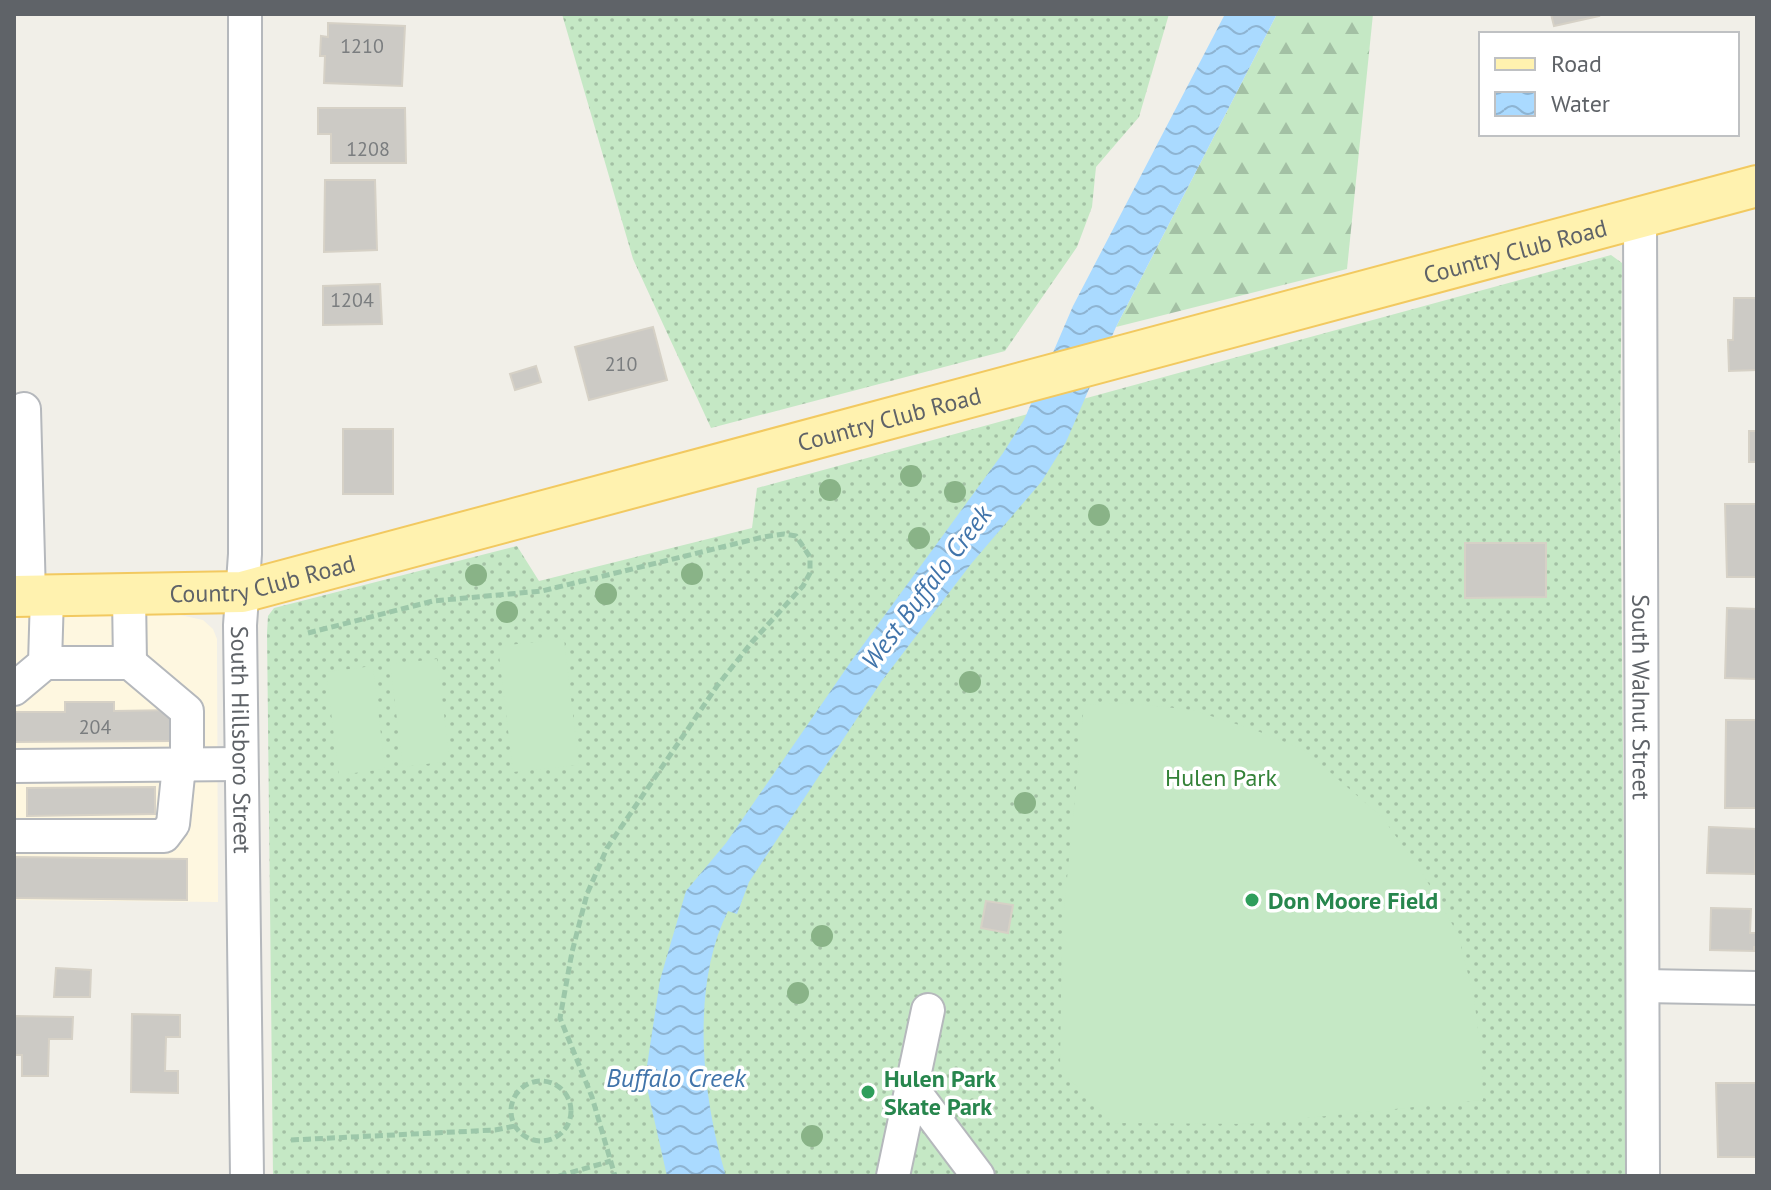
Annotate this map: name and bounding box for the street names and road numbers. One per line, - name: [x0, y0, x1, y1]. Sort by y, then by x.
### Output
- street label: Country Club Road: [1420, 211, 1610, 290]
- street label: Country Club Road: [794, 379, 984, 458]
- street label: Country Club Road: [169, 547, 358, 609]
- street label: South Walnut Street: [1626, 594, 1657, 800]
- street label: South Hillsboro Street: [225, 626, 258, 854]

